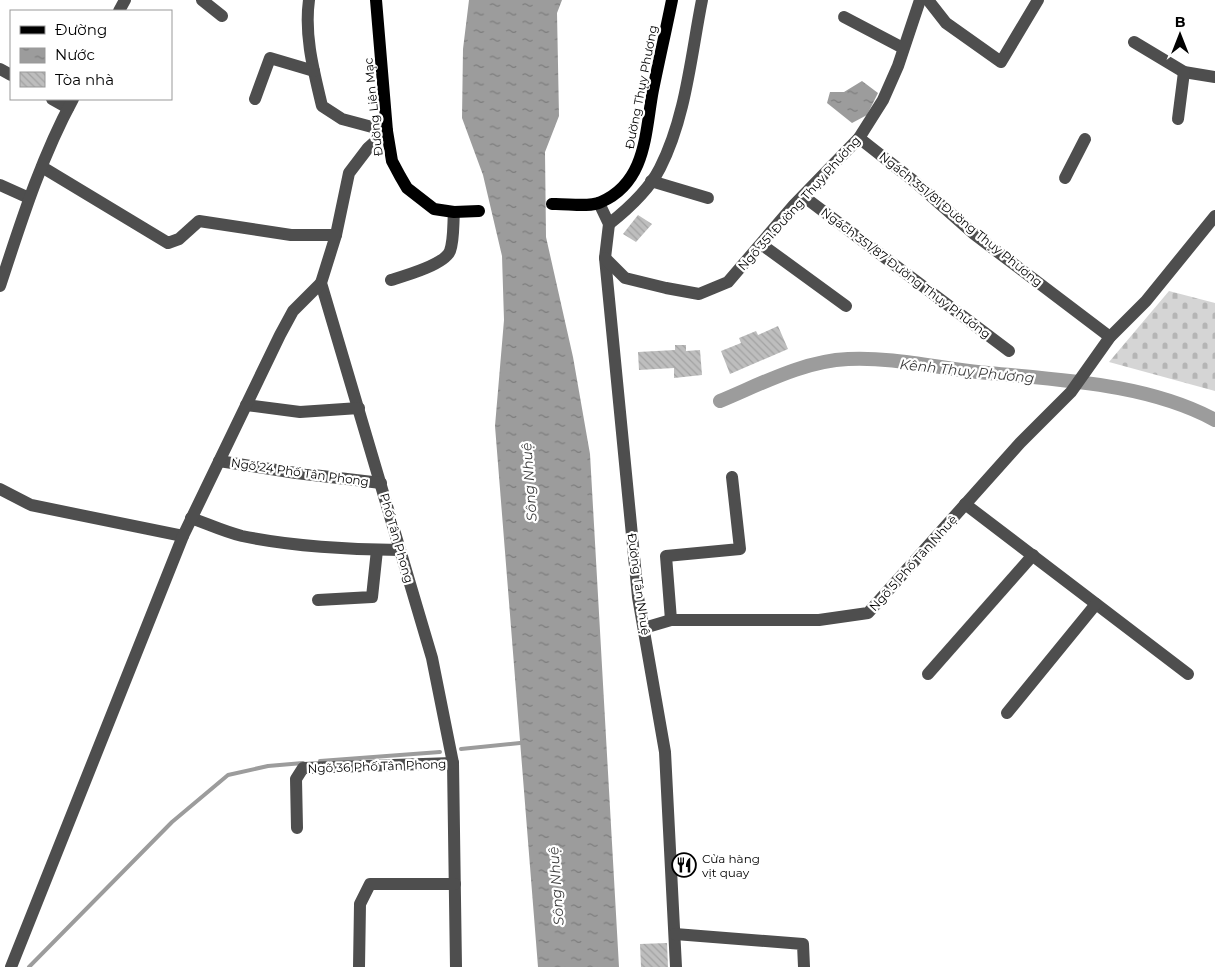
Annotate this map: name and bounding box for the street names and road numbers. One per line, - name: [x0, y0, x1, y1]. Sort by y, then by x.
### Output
- street label: Đường Thụy Phương: [622, 24, 660, 150]
- street label: Đường Liên Mạc: [360, 57, 386, 157]
- street label: Ngõ 351 Đường Thụy Phương: [735, 133, 863, 273]
- street label: Ngách 351/81 Đường Thụy Phương: [876, 148, 1046, 290]
- street label: Ngách 351/87 Đường Thụy Phương: [818, 204, 994, 342]
- street label: Ngõ 24 Phố Tân Phong: [230, 455, 370, 489]
- street label: Phố Tân Phong: [377, 491, 417, 585]
- street label: Ngõ 5 Phố Tân Nhuệ: [866, 512, 960, 614]
- street label: Đường Tân Nhuệ: [624, 532, 654, 636]
- street label: Ngõ 36 Phố Tân Phong: [307, 756, 447, 776]

